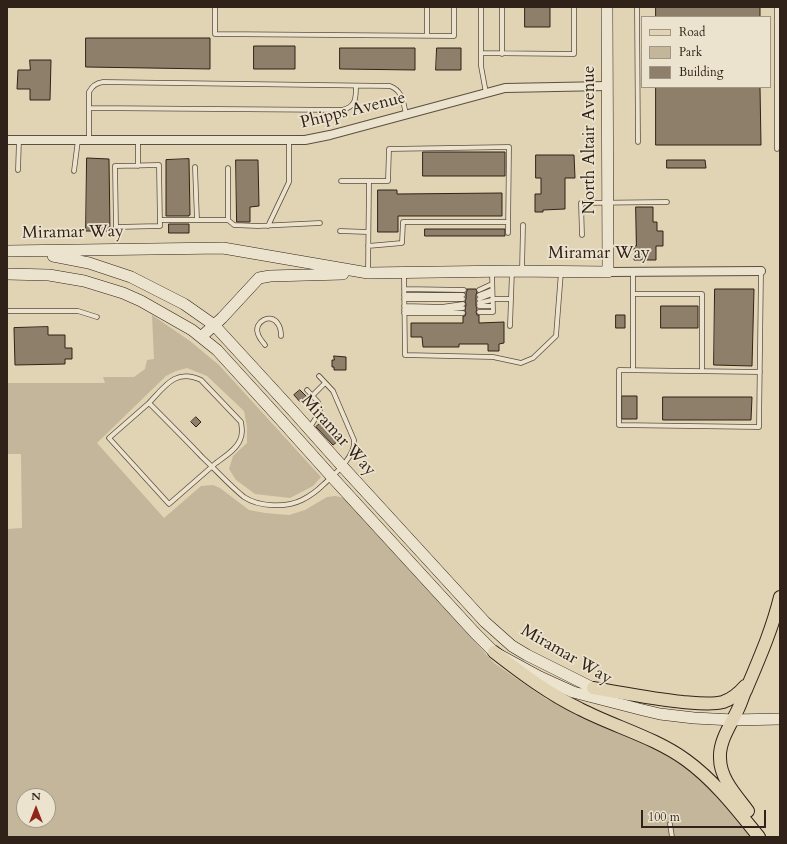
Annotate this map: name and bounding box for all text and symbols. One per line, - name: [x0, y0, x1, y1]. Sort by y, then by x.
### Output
- legend: [641, 16, 771, 88]
- text: Road: [679, 24, 705, 40]
- text: Park: [679, 44, 702, 60]
- text: Building: [679, 64, 723, 80]
- street label: North Altair Avenue: [580, 66, 600, 214]
- street label: Phipps Avenue: [298, 88, 408, 134]
- street label: Miramar Way: [22, 222, 124, 244]
- street label: Miramar Way: [548, 244, 650, 264]
- street label: Miramar Way: [296, 391, 380, 481]
- street label: Miramar Way: [517, 621, 615, 689]
- north arrow: [16, 788, 56, 828]
- text: N: [31, 789, 41, 804]
- scale bar: [643, 802, 768, 828]
- text: 100 m: [648, 809, 680, 825]

